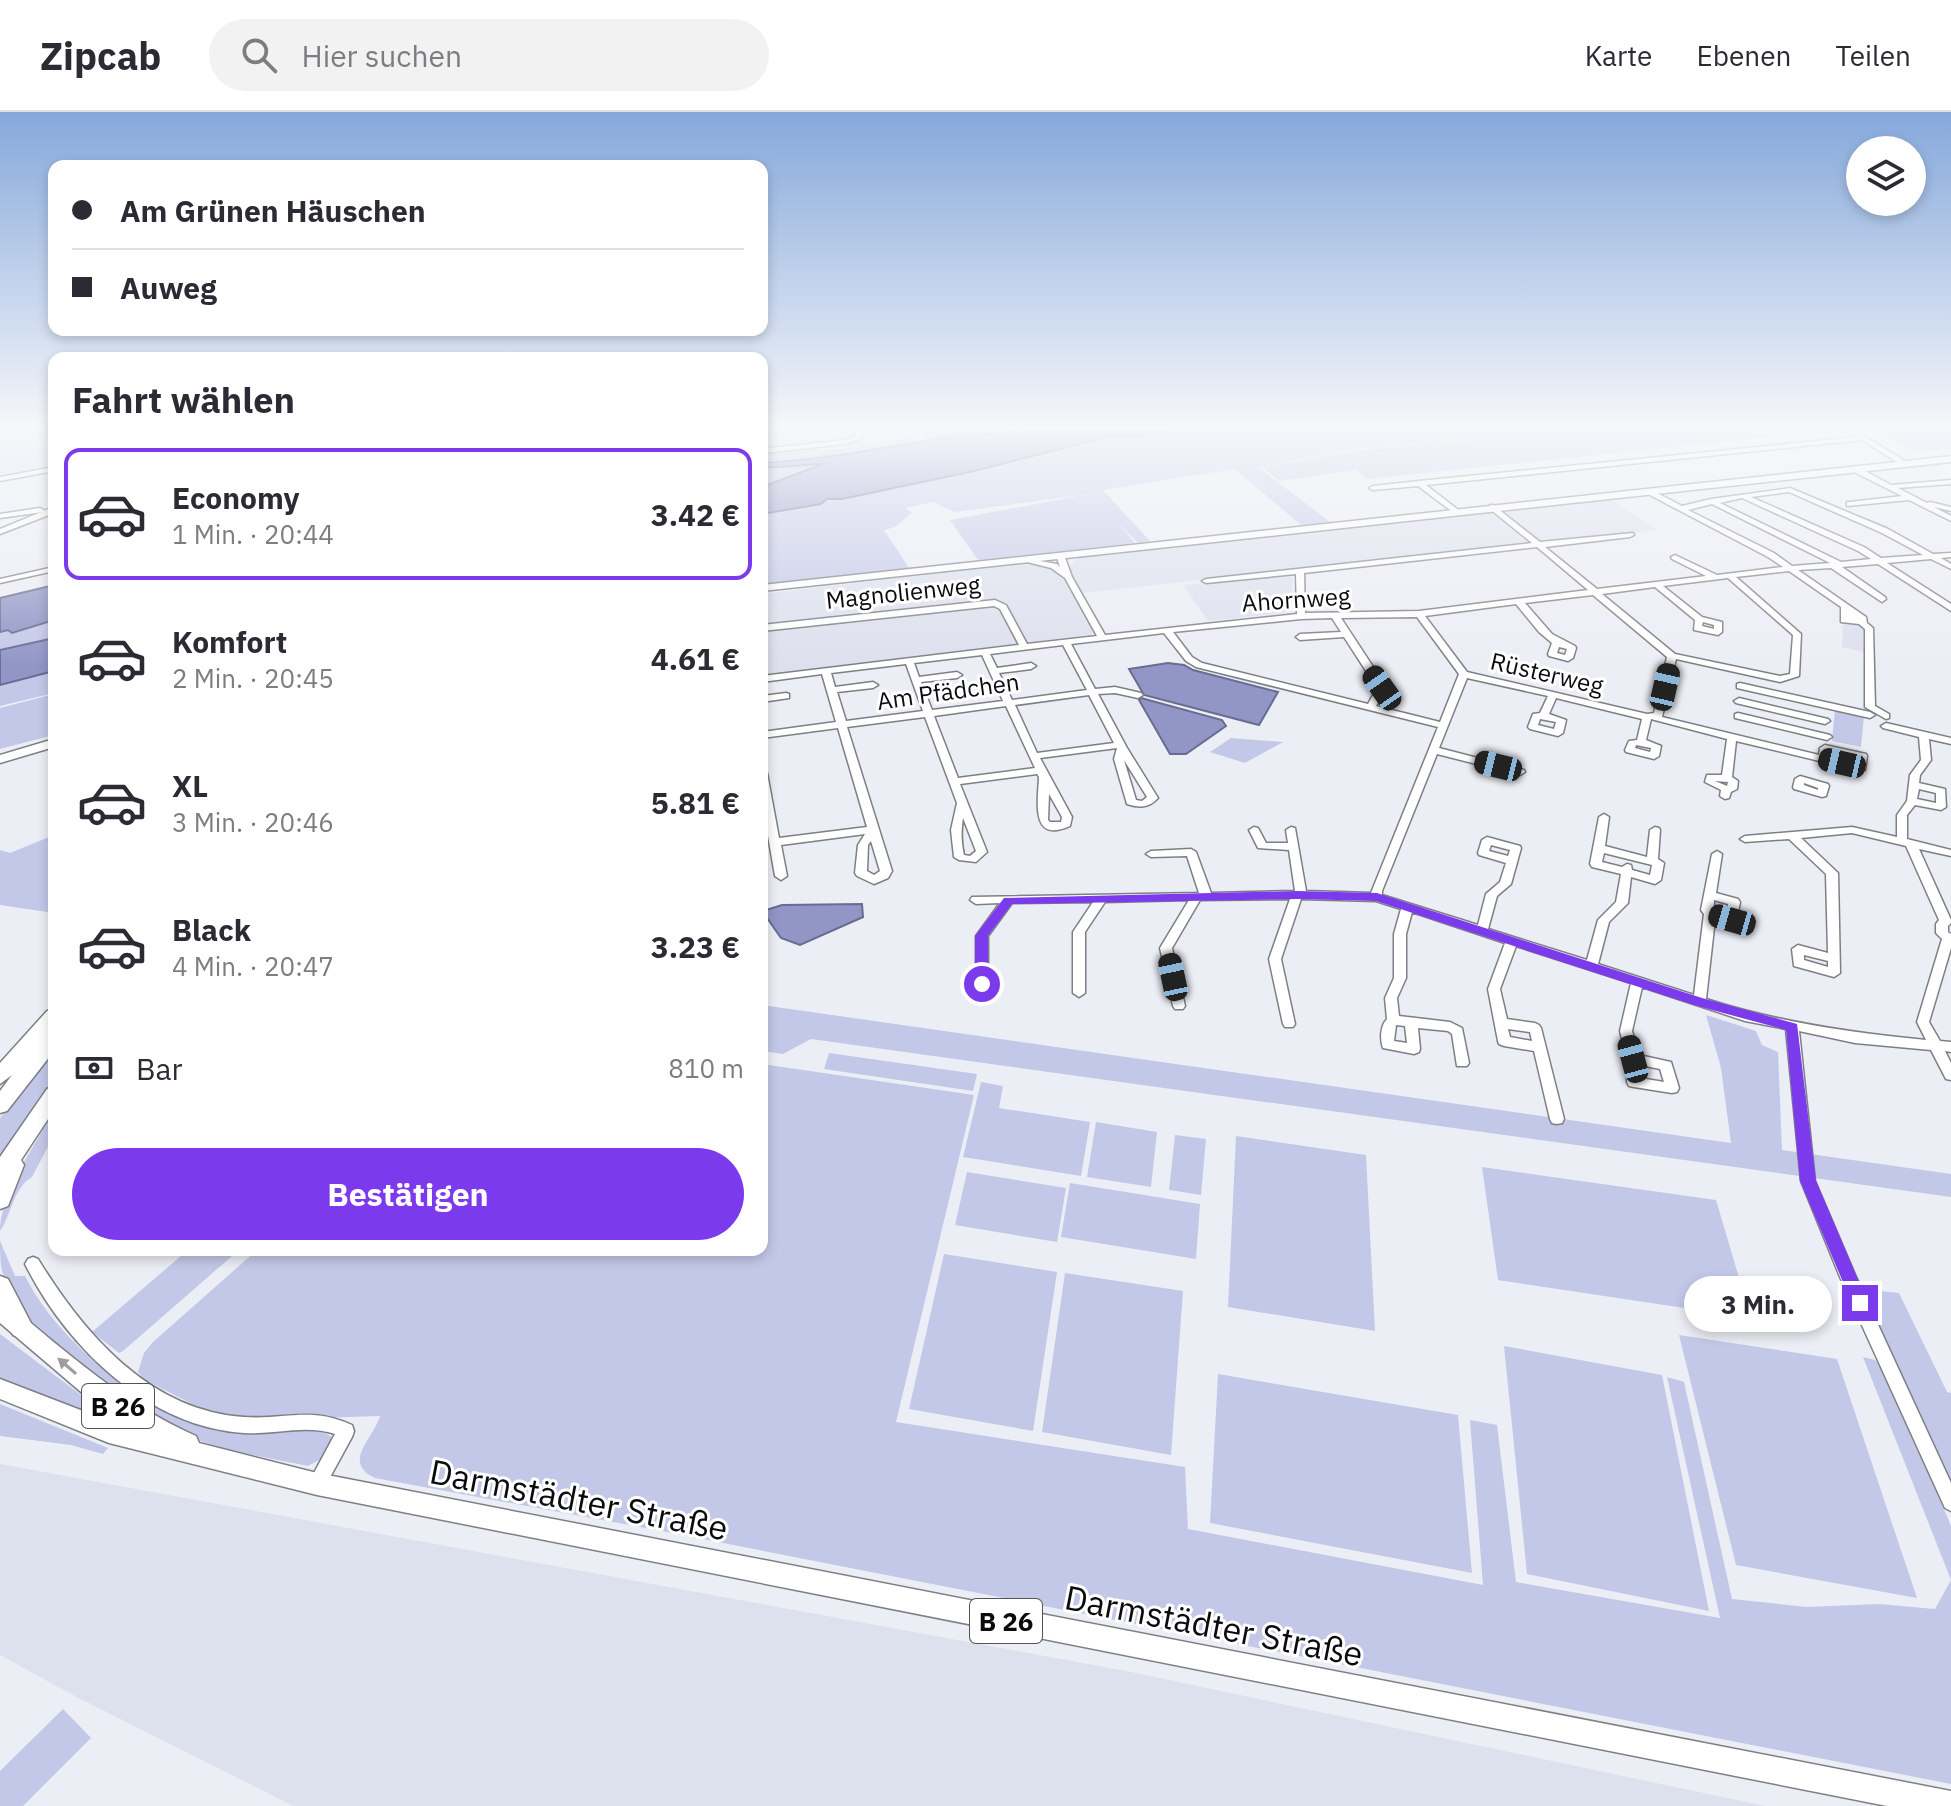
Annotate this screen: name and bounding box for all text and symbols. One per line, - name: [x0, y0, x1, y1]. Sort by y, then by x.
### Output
- search box: [209, 19, 769, 91]
- text: Zipcab: [40, 31, 161, 80]
- icon: search: [237, 33, 281, 77]
- text: Hier suchen: [301, 36, 462, 75]
- text: Karte: [1585, 37, 1652, 74]
- text: Ebenen: [1696, 37, 1792, 74]
- text: Teilen: [1836, 37, 1911, 74]
- map controls: [1846, 136, 1926, 216]
- button: layers: [1846, 136, 1926, 216]
- text: Am Grünen Häuschen: [120, 191, 426, 230]
- text: Auweg: [120, 268, 217, 307]
- text: Fahrt wählen: [72, 376, 295, 423]
- icon: car: [76, 478, 148, 550]
- text: Economy: [172, 478, 300, 517]
- text: 3.42 €: [651, 495, 740, 534]
- text: 1 Min. · 20:44: [172, 517, 334, 551]
- street label: Magnolienweg: [824, 568, 982, 616]
- street label: Ahornweg: [1241, 579, 1352, 619]
- icon: car: [76, 622, 148, 694]
- text: Komfort: [172, 622, 287, 661]
- text: 4.61 €: [651, 639, 740, 678]
- street label: Rüsterweg: [1487, 644, 1607, 702]
- text: 2 Min. · 20:45: [172, 661, 334, 695]
- car: [1358, 661, 1406, 715]
- car: [1648, 661, 1682, 713]
- street label: Am Pfädchen: [875, 665, 1021, 717]
- car: [1816, 746, 1868, 780]
- car: [1472, 749, 1524, 783]
- icon: car: [76, 766, 148, 838]
- text: XL: [172, 766, 208, 805]
- text: 5.81 €: [651, 783, 740, 822]
- text: 3 Min. · 20:46: [172, 805, 334, 839]
- car: [1706, 902, 1758, 938]
- icon: car: [76, 910, 148, 982]
- text: Black: [172, 910, 251, 949]
- text: 3.23 €: [651, 927, 740, 966]
- text: 4 Min. · 20:47: [172, 949, 334, 983]
- car: [1156, 951, 1190, 1003]
- route start: [964, 966, 1000, 1002]
- car: [1615, 1033, 1651, 1085]
- icon: cash: [72, 1046, 116, 1090]
- text: Bar: [136, 1049, 183, 1088]
- text: 810 m: [668, 1051, 744, 1085]
- button: Bestätigen: [72, 1148, 744, 1240]
- callout: 3 Min.: [1684, 1275, 1832, 1331]
- route end: [1842, 1285, 1878, 1321]
- text: 3 Min.: [1721, 1287, 1795, 1321]
- one-way arrow: [57, 1358, 76, 1376]
- road number: B 26: [82, 1384, 154, 1428]
- street label: Darmstädter Straße: [426, 1449, 732, 1549]
- street label: Darmstädter Straße: [1061, 1575, 1367, 1675]
- road number: B 26: [970, 1599, 1042, 1643]

